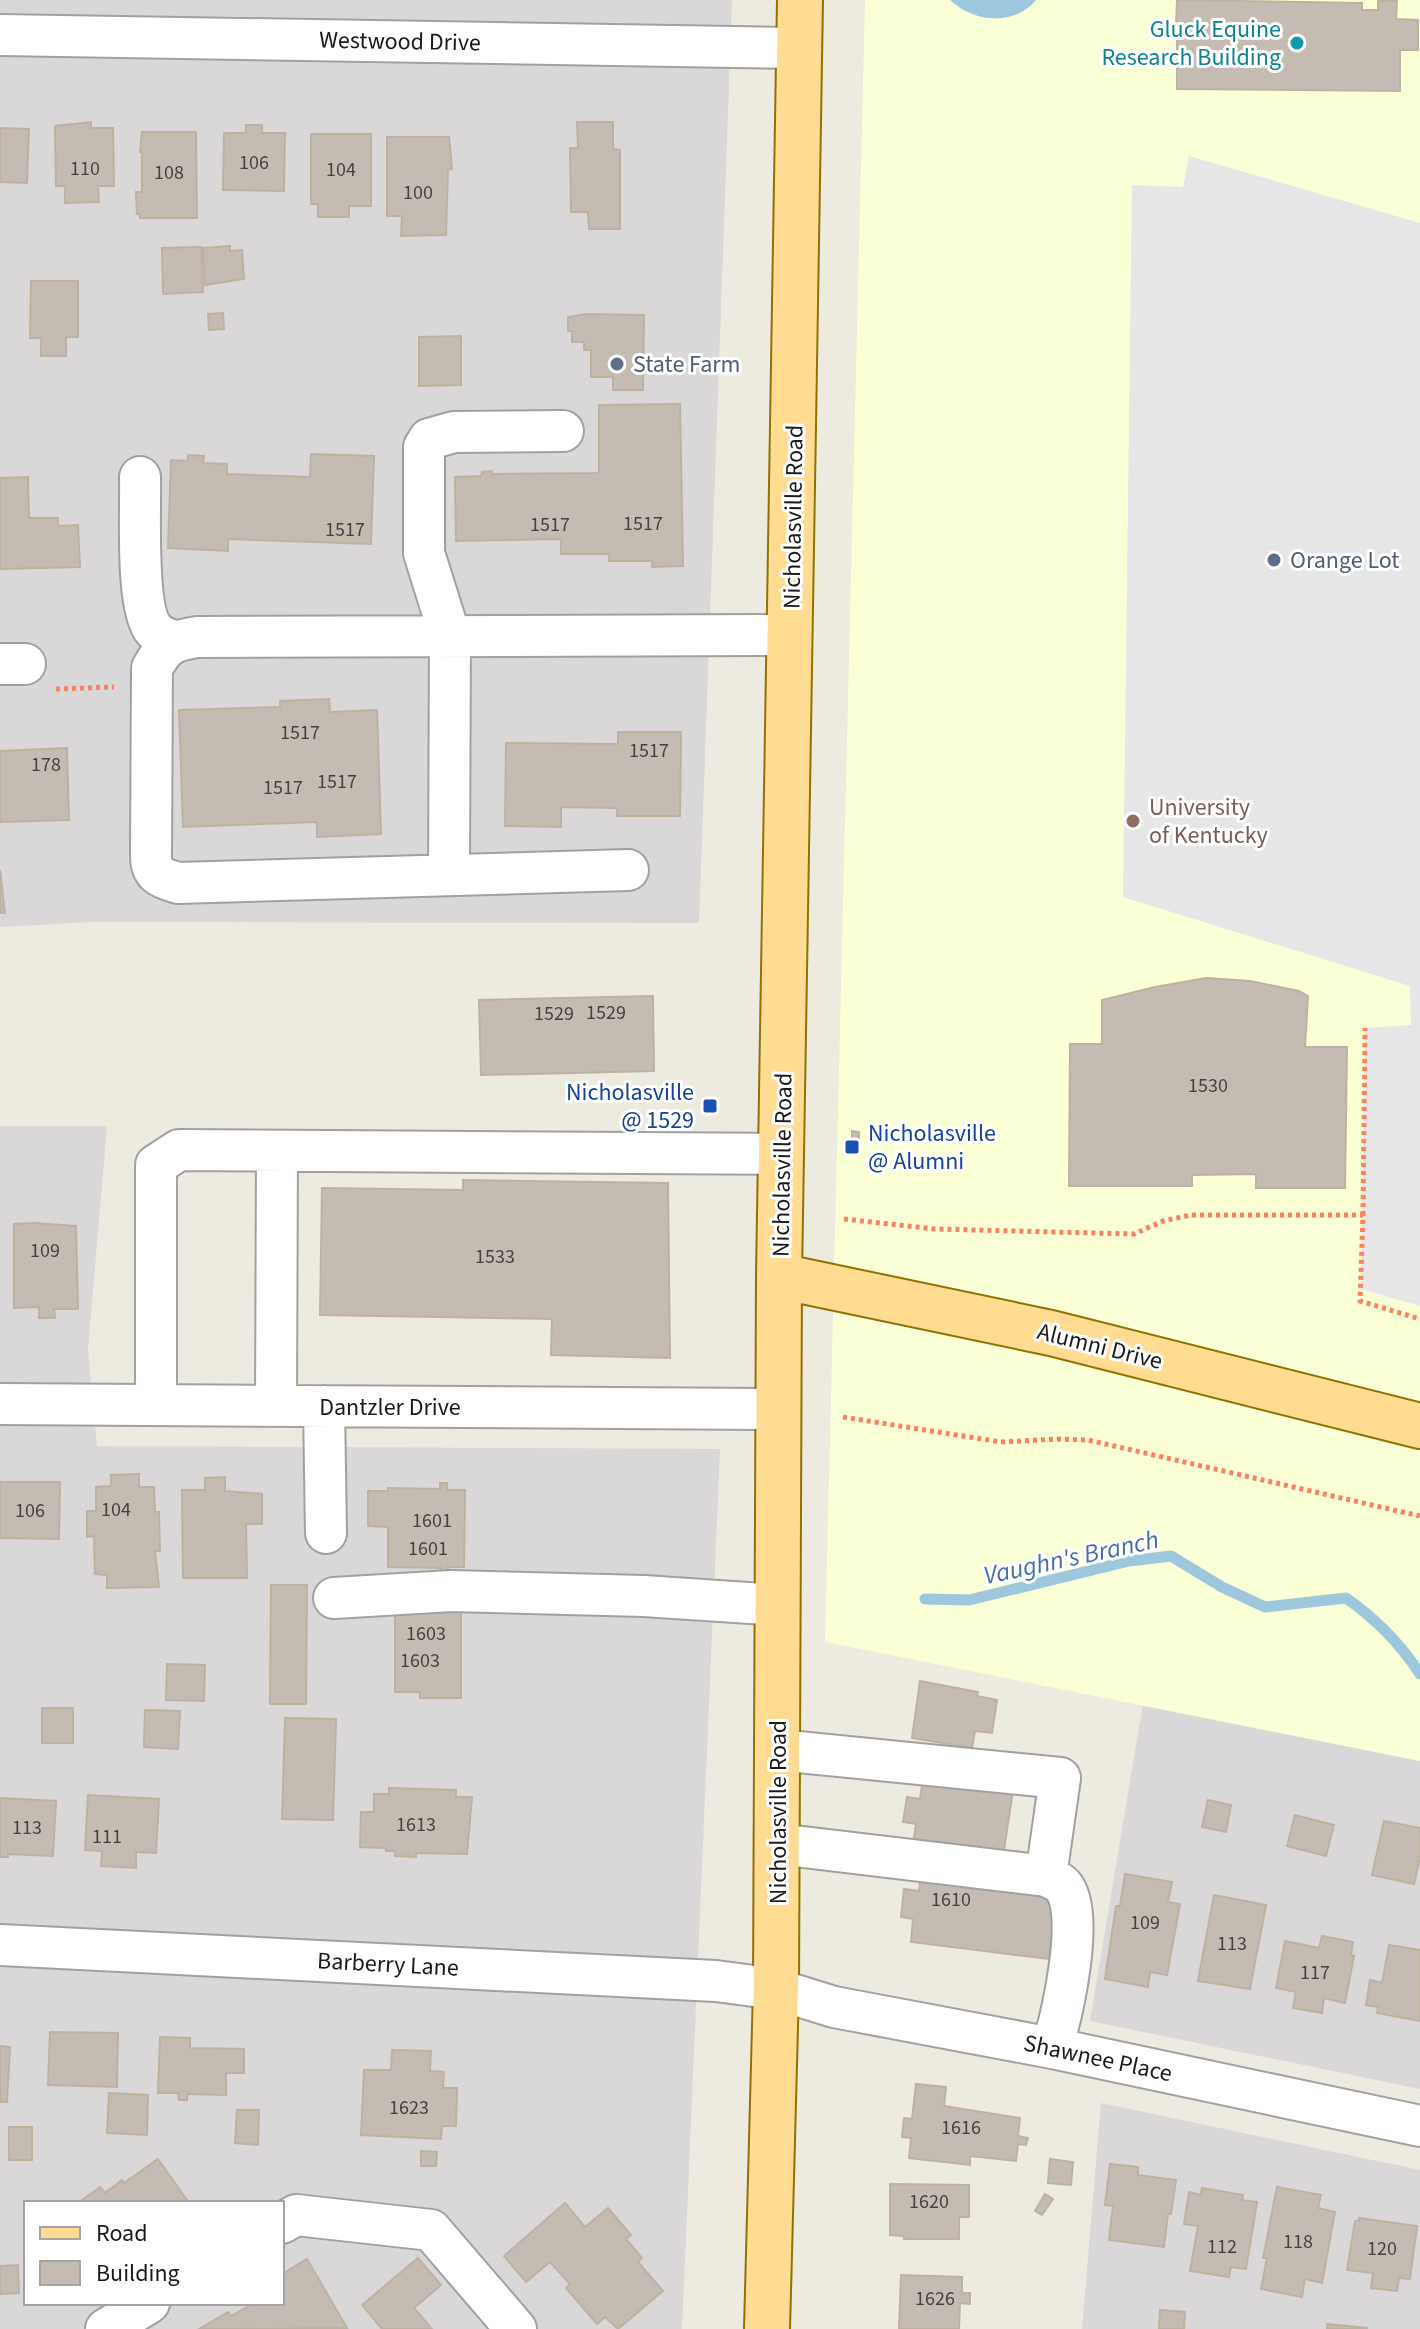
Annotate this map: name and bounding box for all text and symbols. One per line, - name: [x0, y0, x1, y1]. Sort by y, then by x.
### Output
- place label: Gluck Equine Research Building: [1101, 12, 1281, 75]
- street label: Westwood Drive: [319, 23, 481, 60]
- marker: Gluck Equine Research Building: [1288, 34, 1306, 52]
- house number: 106: [239, 149, 269, 177]
- house number: 110: [70, 155, 100, 183]
- house number: 104: [326, 156, 356, 184]
- house number: 108: [154, 159, 184, 187]
- house number: 100: [403, 179, 433, 207]
- place label: State Farm: [633, 347, 740, 382]
- marker: State Farm: [608, 355, 626, 373]
- street label: Nicholasville Road: [774, 425, 813, 609]
- house number: 1517: [623, 510, 663, 538]
- house number: 1517: [530, 511, 570, 539]
- house number: 1517: [325, 516, 365, 544]
- place label: Orange Lot: [1290, 543, 1399, 578]
- marker: Orange Lot: [1265, 551, 1283, 569]
- house number: 1517: [280, 719, 320, 747]
- house number: 1517: [629, 737, 669, 765]
- house number: 178: [31, 751, 61, 779]
- house number: 1517: [317, 768, 357, 796]
- house number: 1517: [263, 774, 303, 802]
- place label: University of Kentucky: [1149, 790, 1268, 853]
- marker: University of Kentucky: [1124, 812, 1142, 830]
- house number: 1529: [586, 999, 626, 1027]
- house number: 1529: [534, 1000, 574, 1028]
- house number: 1530: [1188, 1072, 1228, 1100]
- street label: Nicholasville Road: [763, 1073, 802, 1257]
- place label: Nicholasville @ 1529: [566, 1075, 694, 1138]
- marker: Nicholasville @ 1529: [701, 1097, 719, 1115]
- place label: Nicholasville @ Alumni: [868, 1116, 996, 1179]
- marker: Nicholasville @ Alumni: [843, 1138, 861, 1156]
- house number: 109: [30, 1237, 60, 1265]
- house number: 1533: [475, 1243, 515, 1271]
- street label: Alumni Drive: [1034, 1314, 1166, 1379]
- street label: Dantzler Drive: [319, 1390, 461, 1425]
- house number: 104: [101, 1496, 131, 1524]
- house number: 106: [15, 1497, 45, 1525]
- house number: 1601: [412, 1507, 452, 1535]
- water label: Vaughn's Branch: [980, 1521, 1162, 1594]
- house number: 1601: [408, 1535, 448, 1563]
- house number: 1603: [406, 1620, 446, 1648]
- house number: 1603: [400, 1647, 440, 1675]
- street label: Nicholasville Road: [761, 1720, 796, 1904]
- house number: 1613: [396, 1811, 436, 1839]
- house number: 113: [12, 1814, 42, 1842]
- house number: 111: [92, 1823, 122, 1851]
- house number: 1610: [931, 1886, 971, 1914]
- house number: 109: [1130, 1909, 1160, 1937]
- house number: 113: [1217, 1930, 1247, 1958]
- street label: Barberry Lane: [316, 1943, 460, 1986]
- house number: 117: [1300, 1959, 1330, 1987]
- street label: Shawnee Place: [1020, 2026, 1175, 2091]
- house number: 1623: [389, 2094, 429, 2122]
- house number: 1616: [941, 2114, 981, 2142]
- house number: 1620: [909, 2188, 949, 2216]
- legend: [24, 2201, 284, 2305]
- text: Road: [96, 2216, 148, 2251]
- house number: 118: [1283, 2228, 1313, 2256]
- house number: 112: [1207, 2233, 1237, 2261]
- house number: 120: [1367, 2235, 1397, 2263]
- text: Building: [96, 2256, 180, 2291]
- house number: 1626: [915, 2285, 955, 2313]

